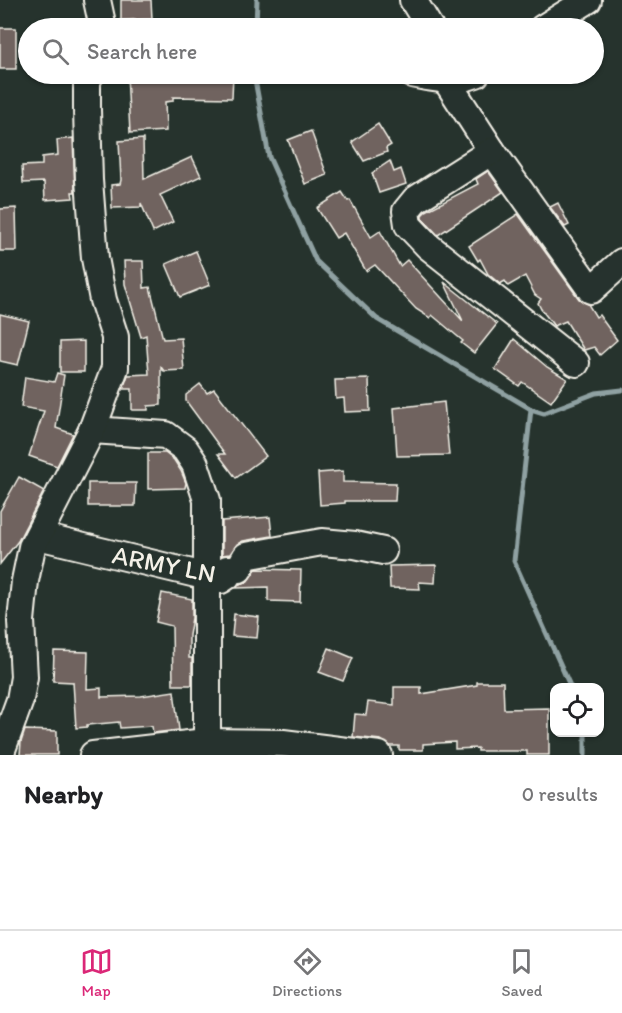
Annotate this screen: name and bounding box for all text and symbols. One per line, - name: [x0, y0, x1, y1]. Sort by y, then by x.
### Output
- search box: [18, 18, 604, 84]
- icon: search: [39, 35, 72, 68]
- text: Search here: [87, 38, 197, 65]
- street label: ARMY LN: [110, 538, 218, 590]
- map controls: [550, 683, 604, 737]
- button: locate: [550, 683, 604, 737]
- text: Nearby: [24, 778, 103, 810]
- text: 0 results: [522, 782, 598, 806]
- tab: Map: [80, 945, 113, 1000]
- tab: Directions: [272, 945, 342, 1000]
- tab: Saved: [502, 945, 542, 1000]

